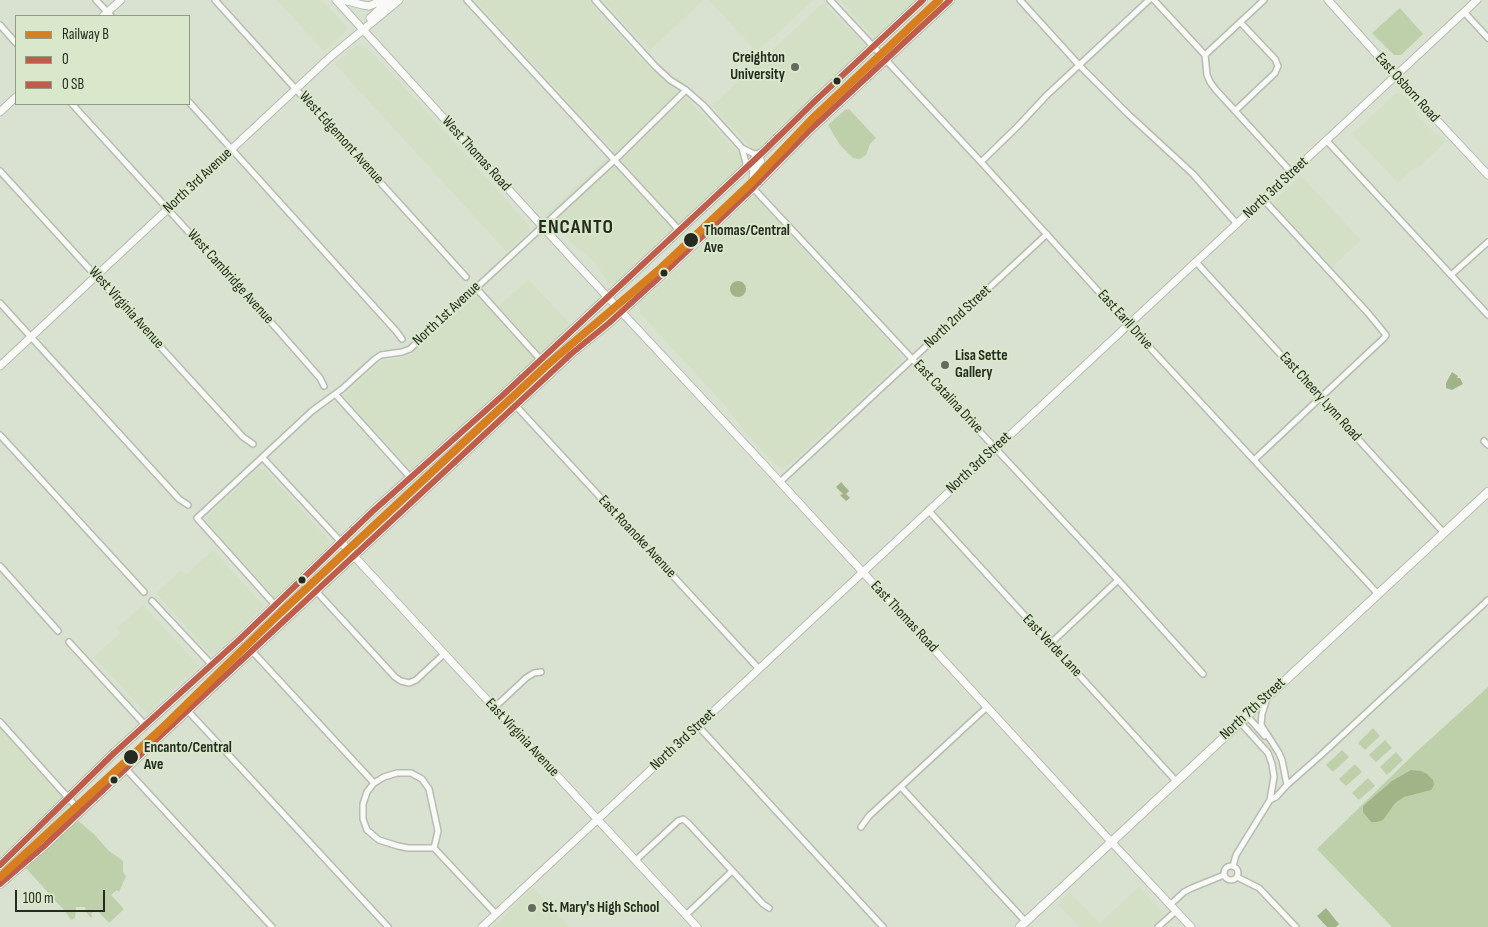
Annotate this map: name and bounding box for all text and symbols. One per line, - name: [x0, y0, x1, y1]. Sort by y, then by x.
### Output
- legend: [15, 15, 190, 105]
- text: Railway B: [62, 25, 109, 44]
- place label: Creighton University: [730, 49, 785, 84]
- text: 0: [62, 50, 69, 69]
- street label: East Osborn Road: [1371, 50, 1443, 126]
- marker: Creighton University: [789, 61, 801, 73]
- text: 0 SB: [62, 75, 84, 94]
- unlabelled marker: [832, 76, 842, 86]
- street label: West Edgemont Avenue: [295, 88, 387, 188]
- street label: West Thomas Road: [438, 113, 514, 195]
- street label: North 3rd Avenue: [160, 145, 236, 217]
- street label: North 3rd Street: [1240, 153, 1312, 223]
- district label: ENCANTO: [537, 216, 615, 240]
- place label: Thomas/Central Ave: [704, 222, 790, 257]
- street label: West Cambridge Avenue: [183, 226, 277, 328]
- marker: Thomas/Central Ave: [682, 231, 700, 249]
- street label: West Virginia Avenue: [84, 263, 168, 353]
- unlabelled marker: [659, 268, 669, 278]
- street label: North 1st Avenue: [409, 278, 485, 350]
- street label: North 2nd Street: [921, 282, 995, 352]
- street label: East Earll Drive: [1093, 286, 1157, 354]
- place label: Lisa Sette Gallery: [955, 347, 1008, 382]
- street label: East Cheery Lynn Road: [1275, 349, 1365, 445]
- street label: East Catalina Drive: [909, 357, 987, 437]
- marker: Lisa Sette Gallery: [939, 359, 951, 371]
- street label: North 3rd Street: [943, 428, 1015, 498]
- street label: East Roanoke Avenue: [594, 492, 680, 582]
- unlabelled marker: [297, 575, 307, 585]
- street label: East Thomas Road: [866, 578, 942, 656]
- street label: East Verde Lane: [1019, 611, 1085, 681]
- street label: North 7th Street: [1217, 674, 1289, 744]
- street label: East Virginia Avenue: [481, 695, 563, 781]
- street label: North 3rd Street: [647, 705, 719, 775]
- place label: Encanto/Central Ave: [144, 739, 232, 774]
- marker: Encanto/Central Ave: [122, 748, 140, 766]
- unlabelled marker: [109, 775, 119, 785]
- scale bar: [18, 880, 108, 912]
- text: 100 m: [23, 889, 54, 908]
- place label: St. Mary's High School: [542, 899, 659, 917]
- marker: St. Mary's High School: [526, 902, 538, 914]

